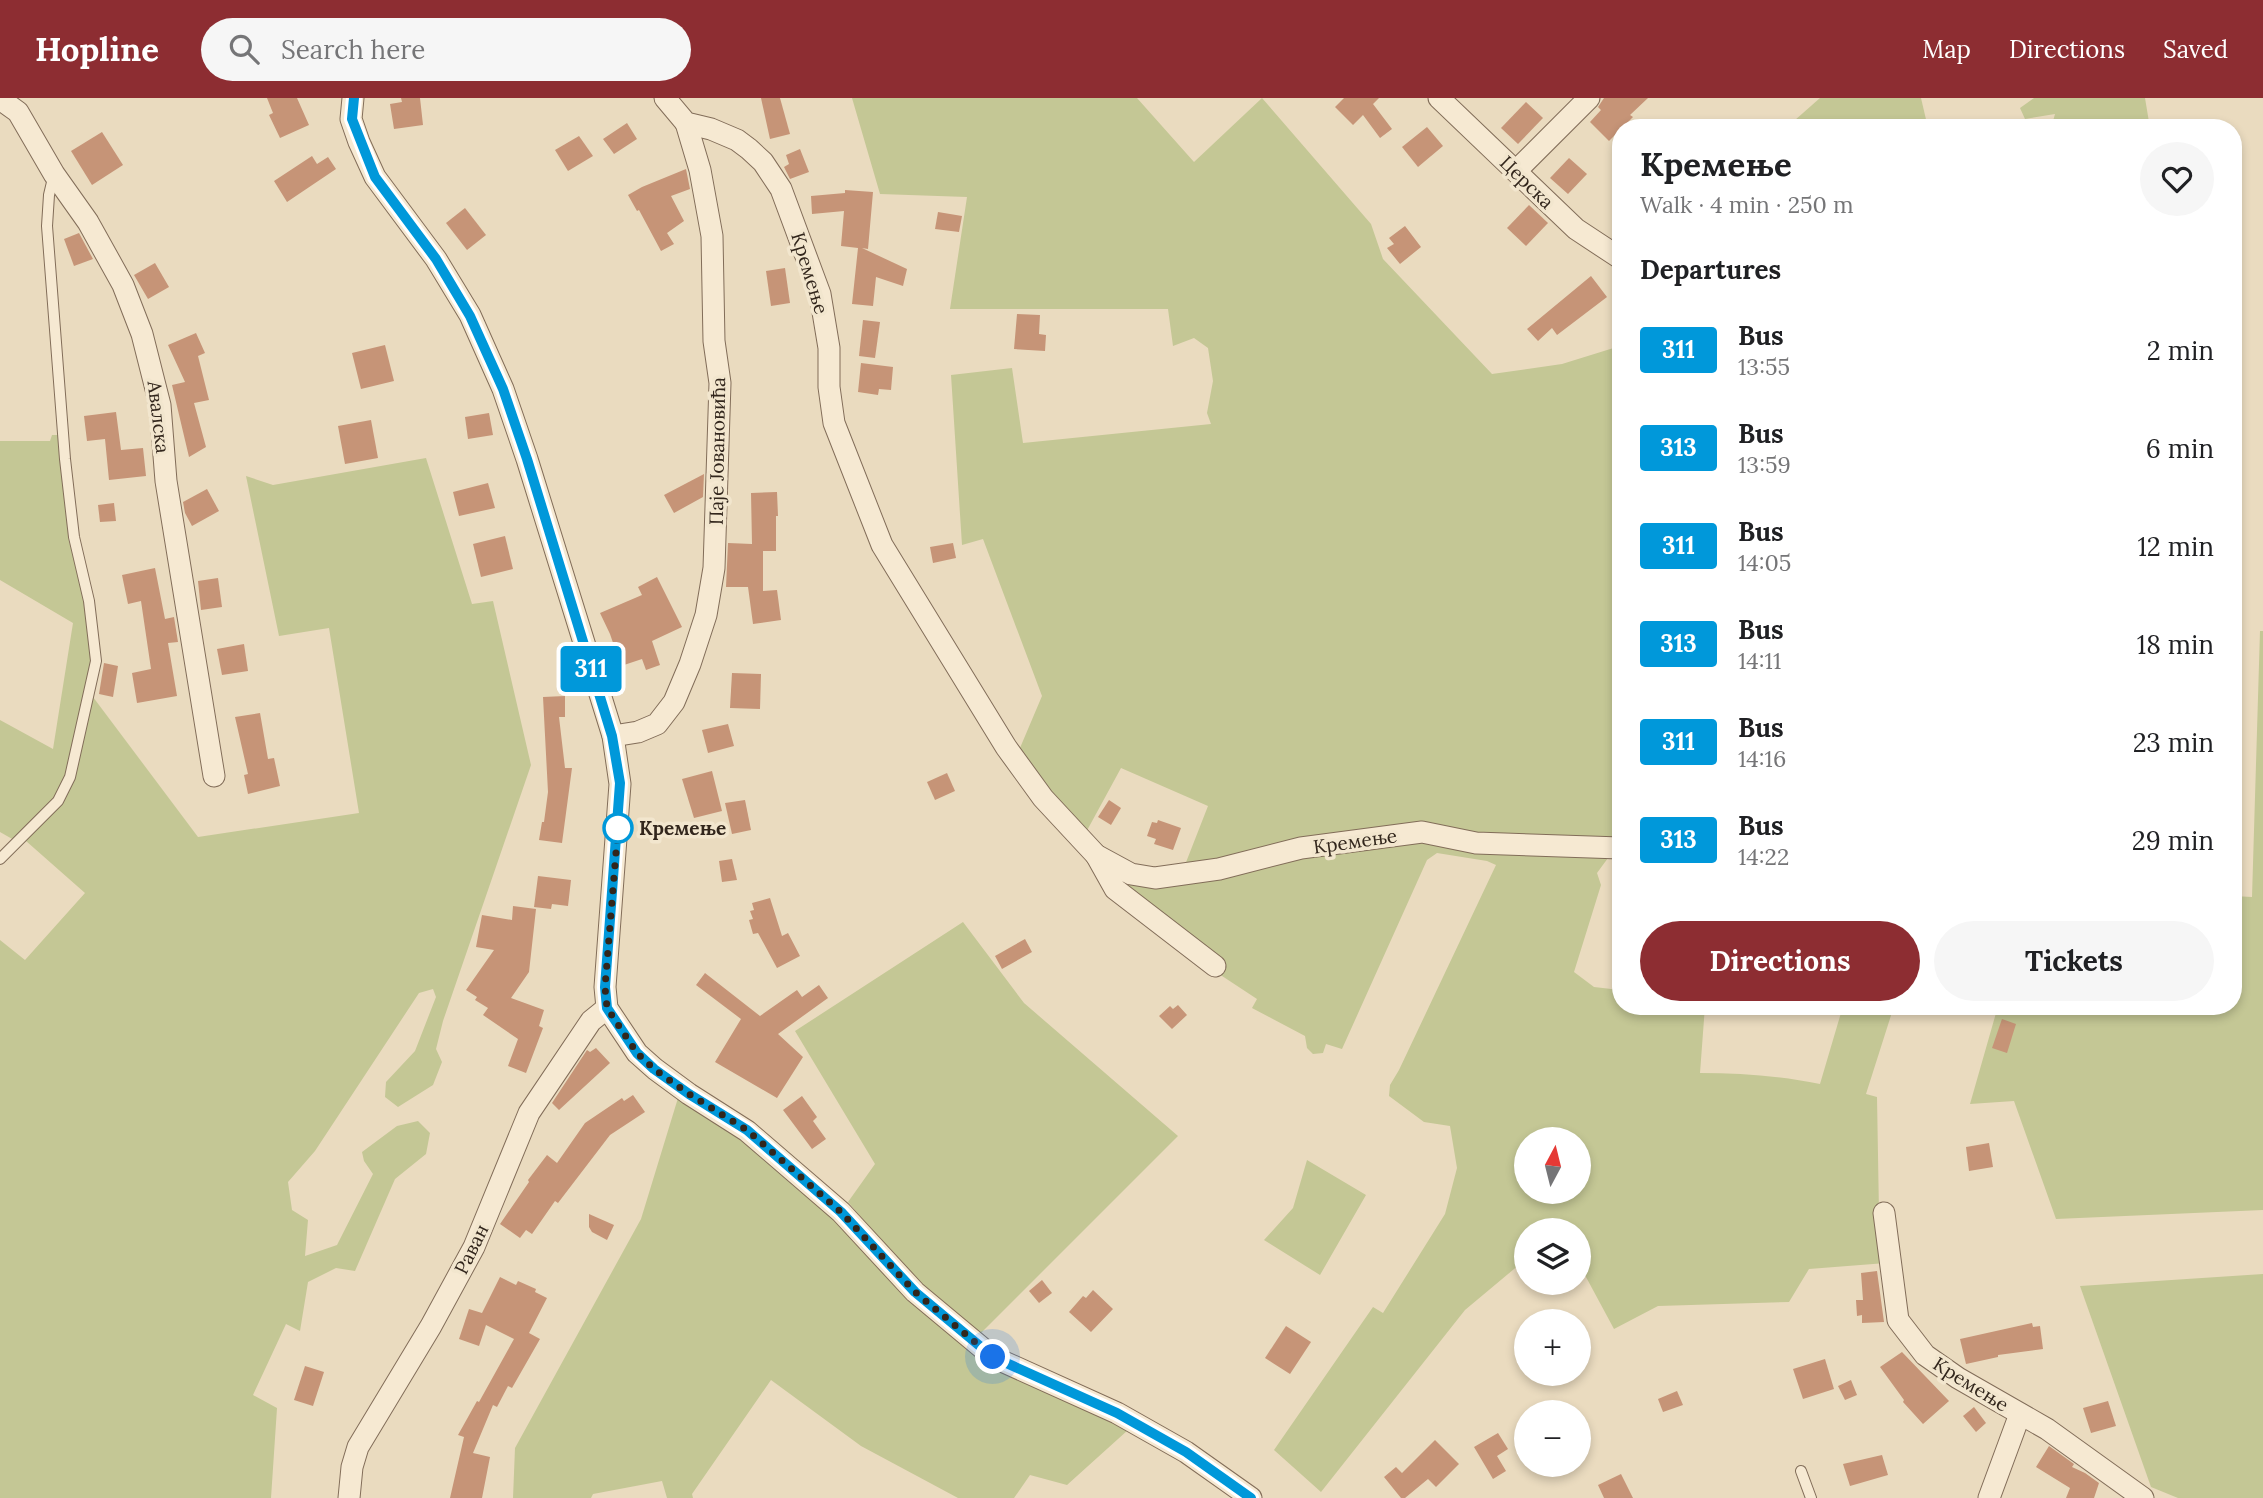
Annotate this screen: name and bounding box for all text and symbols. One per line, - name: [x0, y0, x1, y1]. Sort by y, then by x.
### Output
- search box: [201, 18, 691, 81]
- text: Hopline: [35, 28, 159, 70]
- icon: search: [225, 30, 263, 68]
- text: Search here: [281, 33, 425, 66]
- text: Map: [1922, 34, 1971, 65]
- text: Directions: [2009, 34, 2125, 65]
- text: Saved: [2163, 34, 2228, 65]
- button: heart: [2140, 142, 2214, 216]
- text: Кремење: [1640, 143, 1792, 185]
- street label: Церска: [1495, 150, 1559, 214]
- text: Walk · 4 min · 250 m: [1640, 190, 1853, 219]
- street label: Кремење: [786, 229, 834, 317]
- text: Departures: [1640, 253, 1781, 286]
- text: Bus: [1738, 319, 1784, 352]
- text: 311: [1662, 334, 1695, 365]
- text: 2 min: [2147, 334, 2214, 367]
- text: 13:55: [1738, 352, 1790, 381]
- street label: Паје Јовановића: [704, 377, 730, 525]
- street label: Авалска: [143, 378, 175, 455]
- text: Bus: [1738, 417, 1784, 450]
- text: 313: [1660, 432, 1697, 463]
- text: 6 min: [2146, 432, 2214, 465]
- text: 13:59: [1738, 450, 1791, 479]
- text: Bus: [1738, 515, 1784, 548]
- text: 311: [1662, 530, 1695, 561]
- text: 12 min: [2137, 530, 2214, 563]
- text: 14:05: [1738, 548, 1791, 577]
- text: Bus: [1738, 613, 1784, 646]
- text: 313: [1660, 628, 1697, 659]
- text: 18 min: [2137, 628, 2214, 661]
- line badge: 311: [551, 646, 631, 692]
- text: 14:11: [1738, 646, 1781, 675]
- text: 311: [575, 653, 607, 684]
- text: Bus: [1738, 711, 1784, 744]
- text: 311: [1662, 726, 1695, 757]
- text: 23 min: [2133, 726, 2214, 759]
- text: 14:16: [1738, 744, 1786, 773]
- text: Bus: [1738, 809, 1784, 842]
- marker: Кремење: [603, 813, 633, 843]
- place label: Кремење: [639, 816, 726, 840]
- street label: Кремење: [1311, 823, 1399, 859]
- text: 313: [1660, 824, 1697, 855]
- text: 29 min: [2132, 824, 2214, 857]
- text: 14:22: [1738, 842, 1789, 871]
- button: Directions: [1640, 921, 1920, 1001]
- button: Tickets: [1934, 921, 2214, 1001]
- north arrow: [1514, 1127, 1591, 1204]
- map controls: [1514, 1127, 1591, 1477]
- button: layers: [1514, 1218, 1591, 1295]
- street label: Раван: [449, 1220, 493, 1278]
- button: +: [1514, 1309, 1591, 1386]
- your location: [975, 1339, 1010, 1374]
- street label: Кремење: [1929, 1351, 2013, 1417]
- button: −: [1514, 1400, 1591, 1477]

